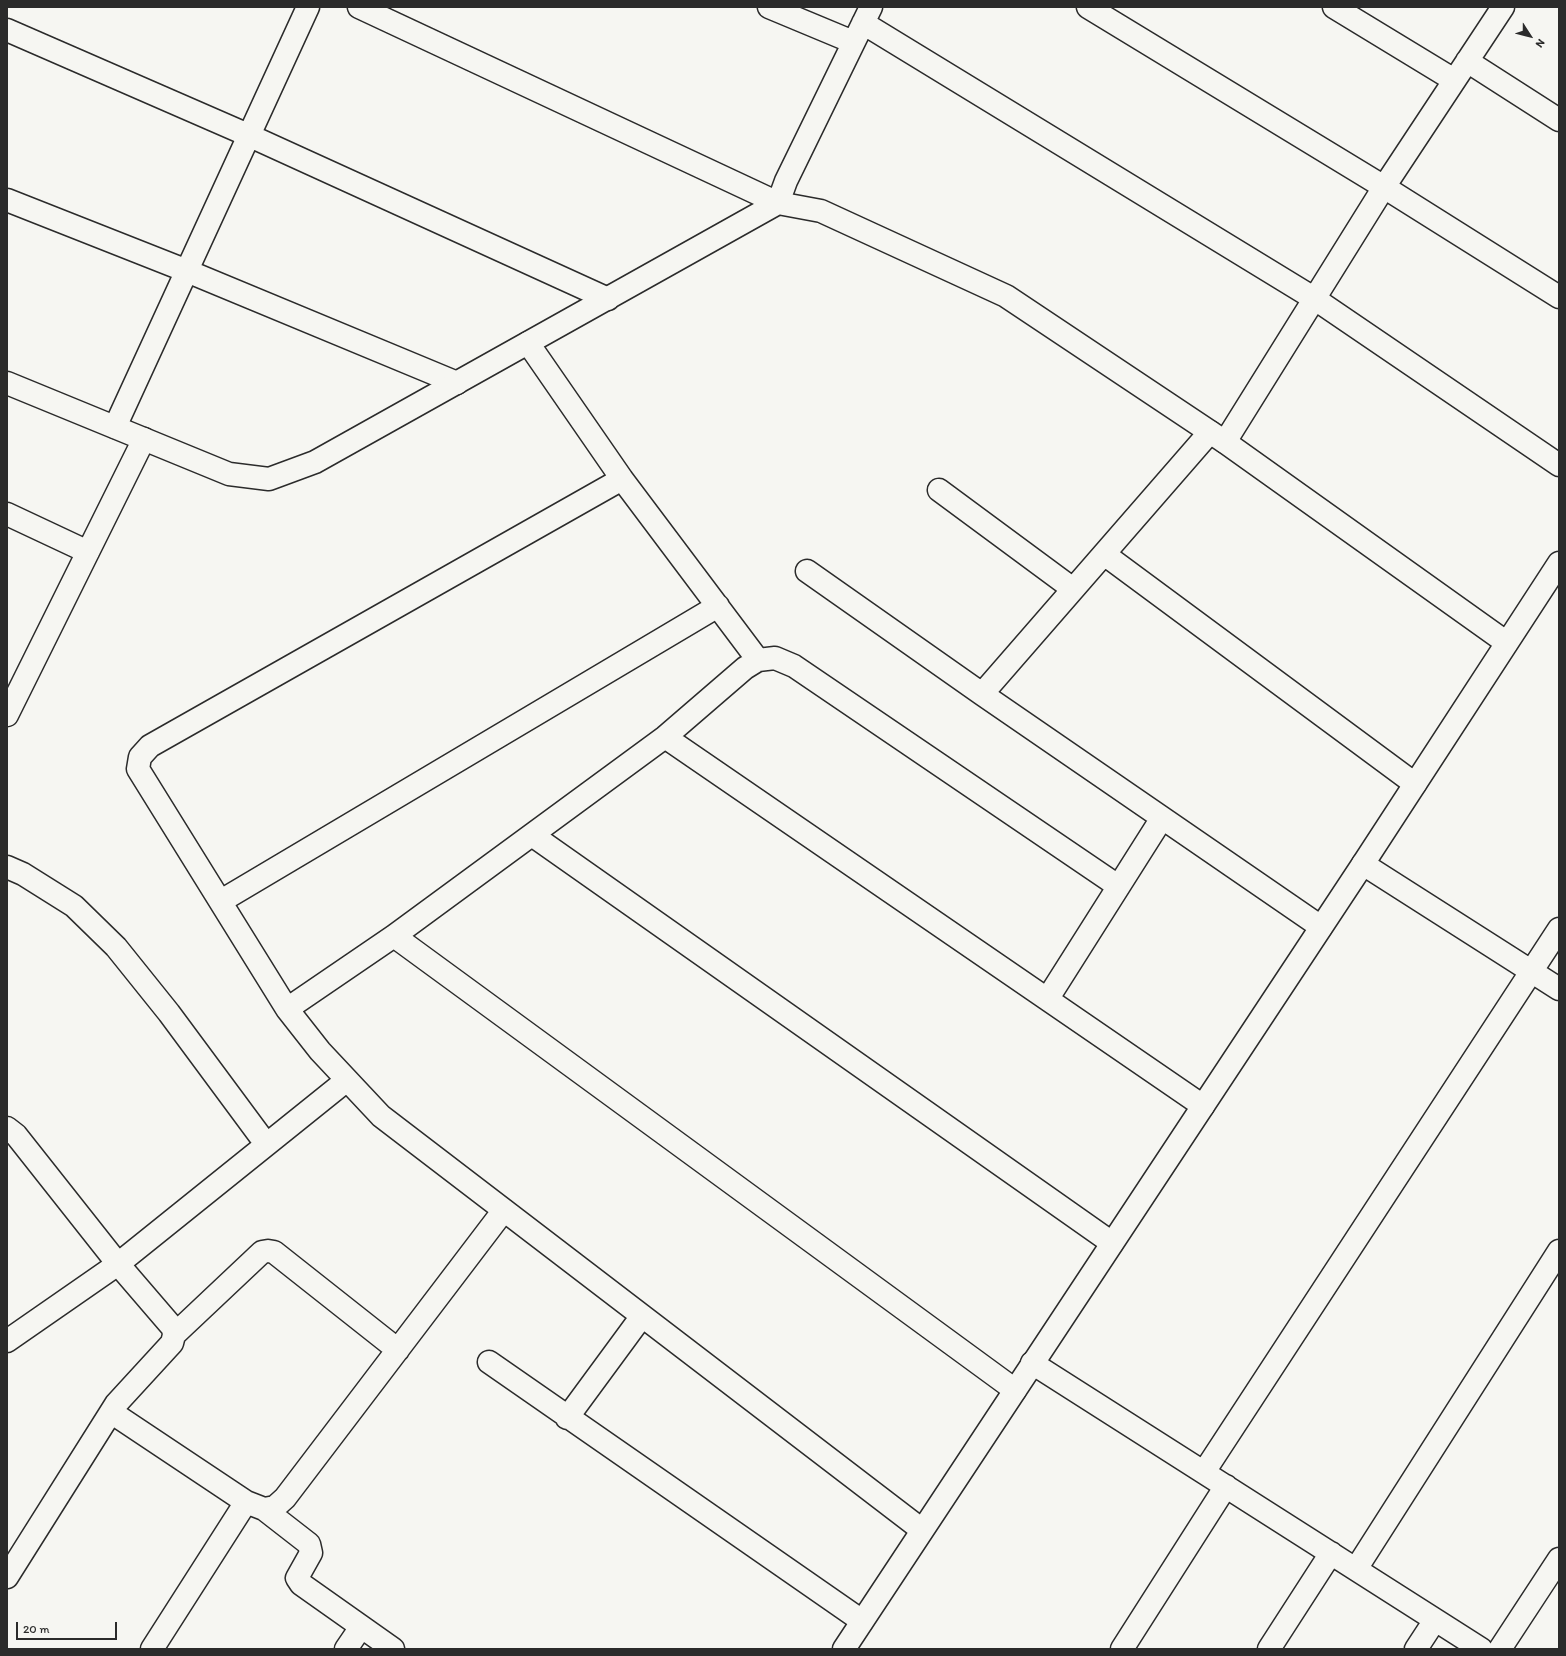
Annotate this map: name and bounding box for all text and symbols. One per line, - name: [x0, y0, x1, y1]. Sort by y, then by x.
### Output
- north arrow: [1510, 16, 1550, 56]
- text: N: [1533, 37, 1548, 50]
- scale bar: [18, 1614, 119, 1640]
- text: 20 m: [23, 1622, 50, 1636]

